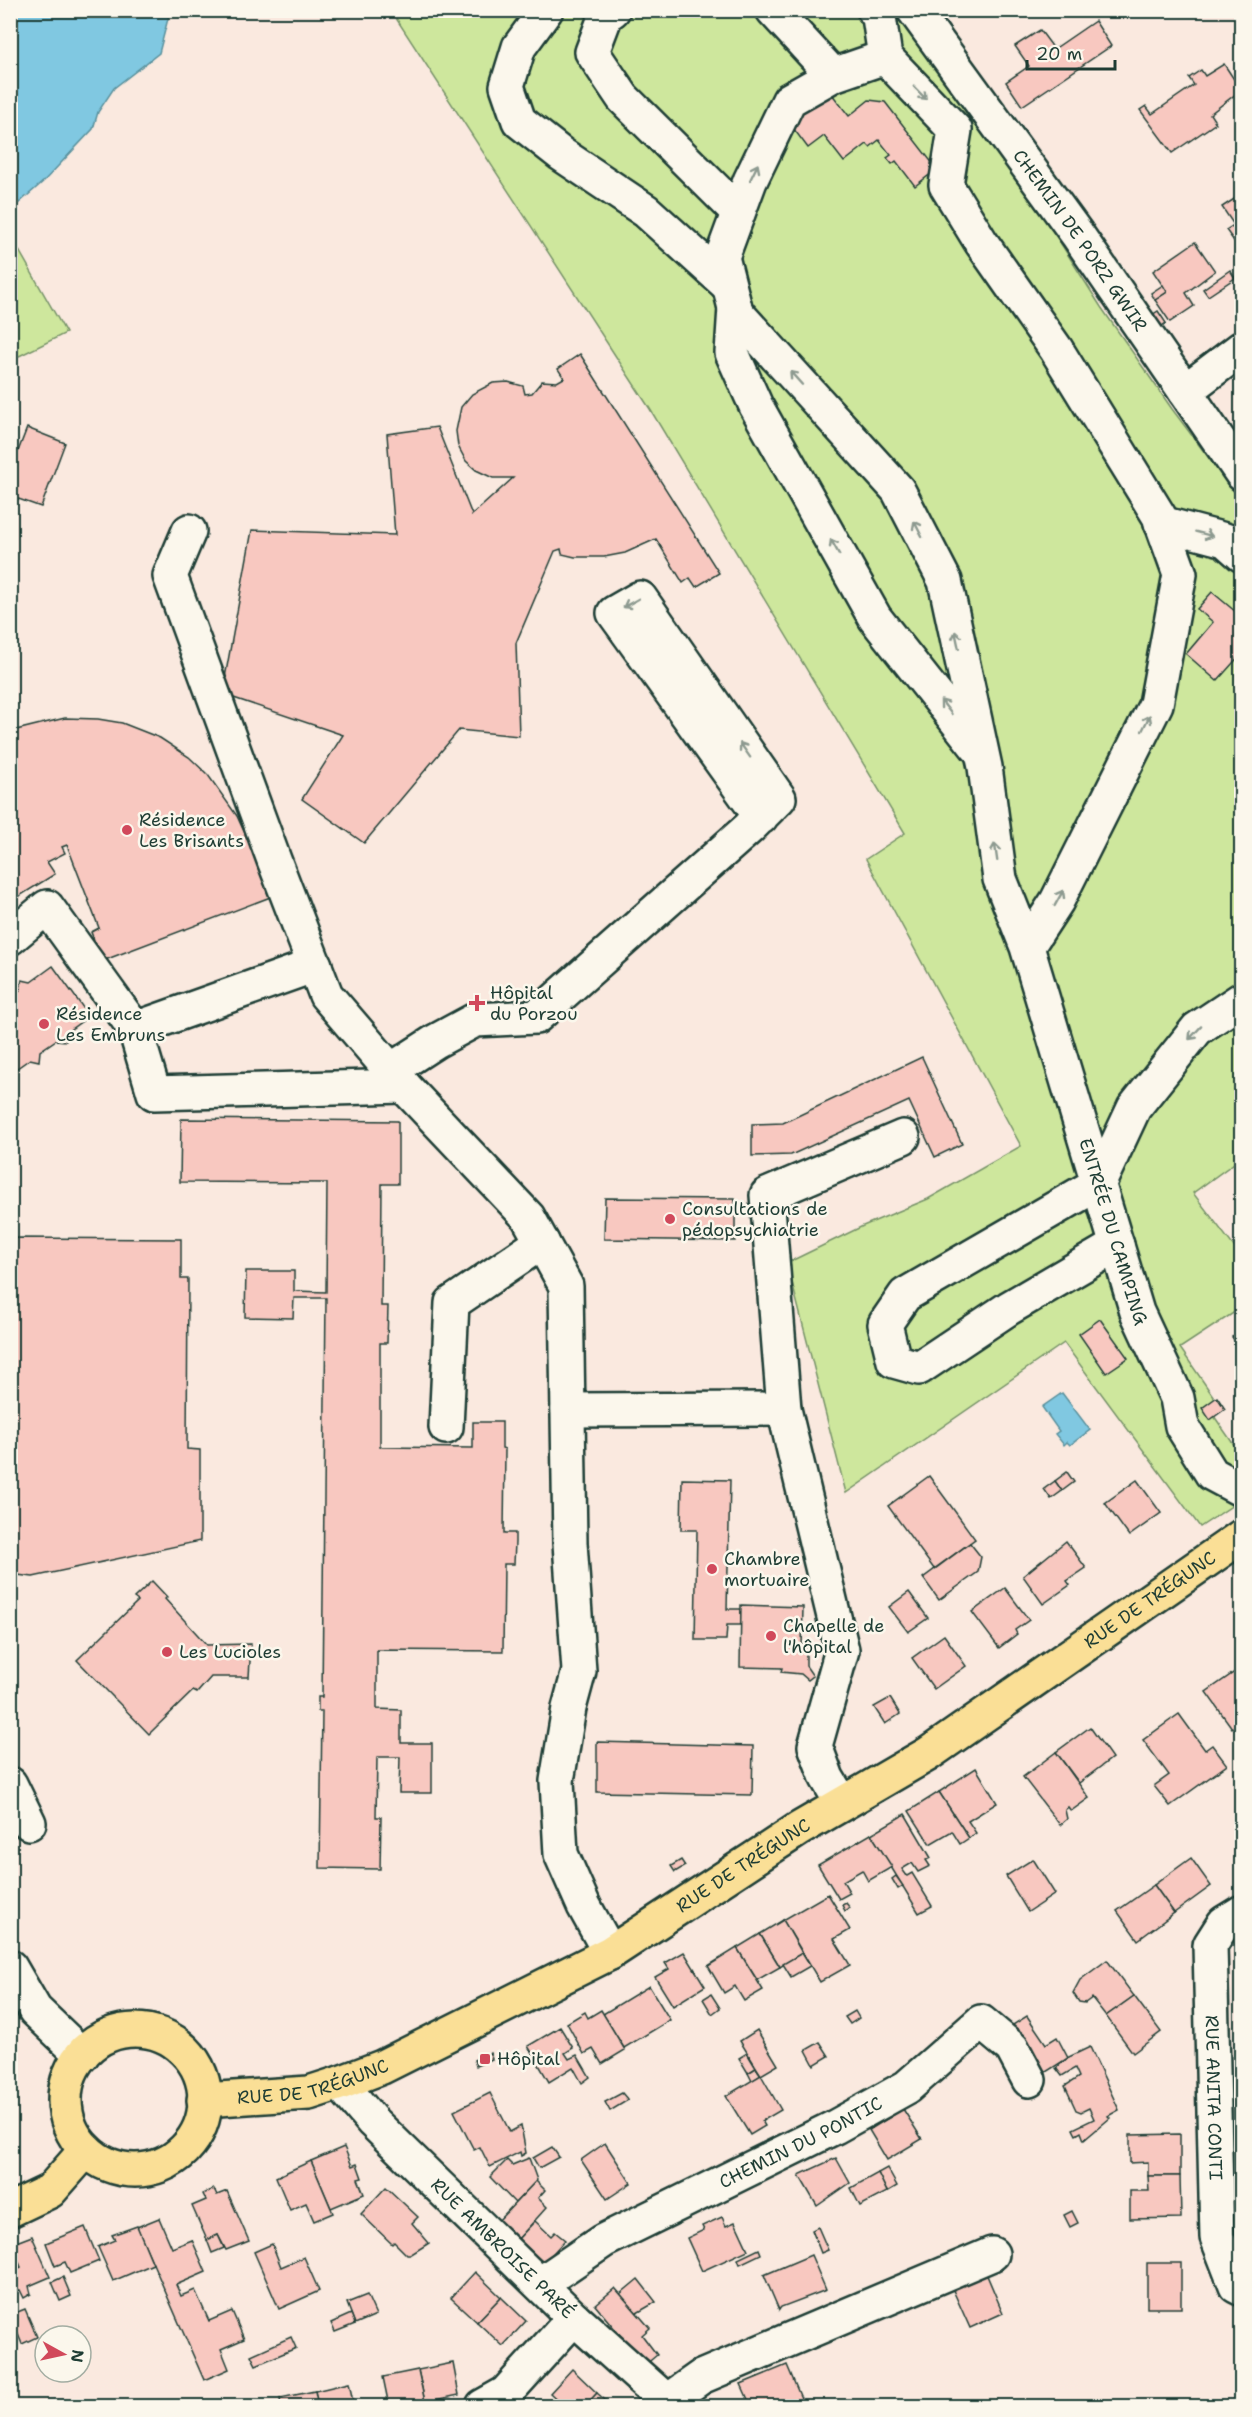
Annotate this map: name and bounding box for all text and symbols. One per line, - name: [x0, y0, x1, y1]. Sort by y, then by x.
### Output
- scale bar: [1027, 33, 1116, 71]
- text: 20 m: [1036, 42, 1082, 66]
- one-way arrow: [913, 86, 927, 101]
- street label: CHEMIN DE PORZ GWIR: [1007, 145, 1152, 336]
- one-way arrow: [748, 164, 760, 182]
- one-way arrow: [789, 371, 803, 386]
- one-way arrow: [912, 520, 923, 538]
- one-way arrow: [1194, 529, 1213, 540]
- one-way arrow: [829, 539, 841, 556]
- one-way arrow: [623, 598, 640, 610]
- one-way arrow: [951, 630, 963, 649]
- one-way arrow: [939, 700, 952, 716]
- one-way arrow: [1140, 715, 1152, 733]
- one-way arrow: [739, 742, 751, 758]
- place label: Résidence Les Brisants: [139, 808, 244, 853]
- marker: Résidence Les Brisants: [120, 823, 134, 837]
- one-way arrow: [991, 842, 1002, 862]
- one-way arrow: [1054, 889, 1065, 907]
- place label: Hôpital du Porzou: [490, 981, 578, 1026]
- marker: Hôpital du Porzou: [468, 994, 486, 1012]
- place label: Résidence Les Embruns: [56, 1002, 165, 1047]
- marker: Résidence Les Embruns: [37, 1017, 51, 1031]
- one-way arrow: [1188, 1026, 1202, 1041]
- street label: ENTRÉE DU CAMPING: [1073, 1135, 1154, 1329]
- place label: Consultations de pédopsychiatrie: [682, 1197, 828, 1242]
- marker: Consultations de pédopsychiatrie: [663, 1212, 677, 1226]
- street label: RUE DE TRÉGUNC: [1079, 1546, 1221, 1654]
- place label: Chambre mortuaire: [724, 1547, 809, 1592]
- marker: Chambre mortuaire: [705, 1562, 719, 1576]
- place label: Chapelle de l'hôpital: [783, 1614, 885, 1659]
- marker: Chapelle de l'hôpital: [764, 1629, 778, 1643]
- place label: Les Lucioles: [179, 1640, 281, 1664]
- marker: Les Lucioles: [160, 1645, 174, 1659]
- street label: RUE DE TRÉGUNC: [672, 1813, 815, 1918]
- street label: RUE ANITA CONTI: [1200, 2015, 1228, 2181]
- place label: Hôpital: [497, 2047, 561, 2071]
- marker: Hôpital: [478, 2052, 492, 2066]
- street label: RUE DE TRÉGUNC: [236, 2054, 393, 2110]
- street label: CHEMIN DU PONTIC: [715, 2091, 887, 2194]
- street label: RUE AMBROISE PARÉ: [426, 2173, 580, 2324]
- north arrow: [33, 2324, 93, 2384]
- text: N: [66, 2348, 89, 2364]

